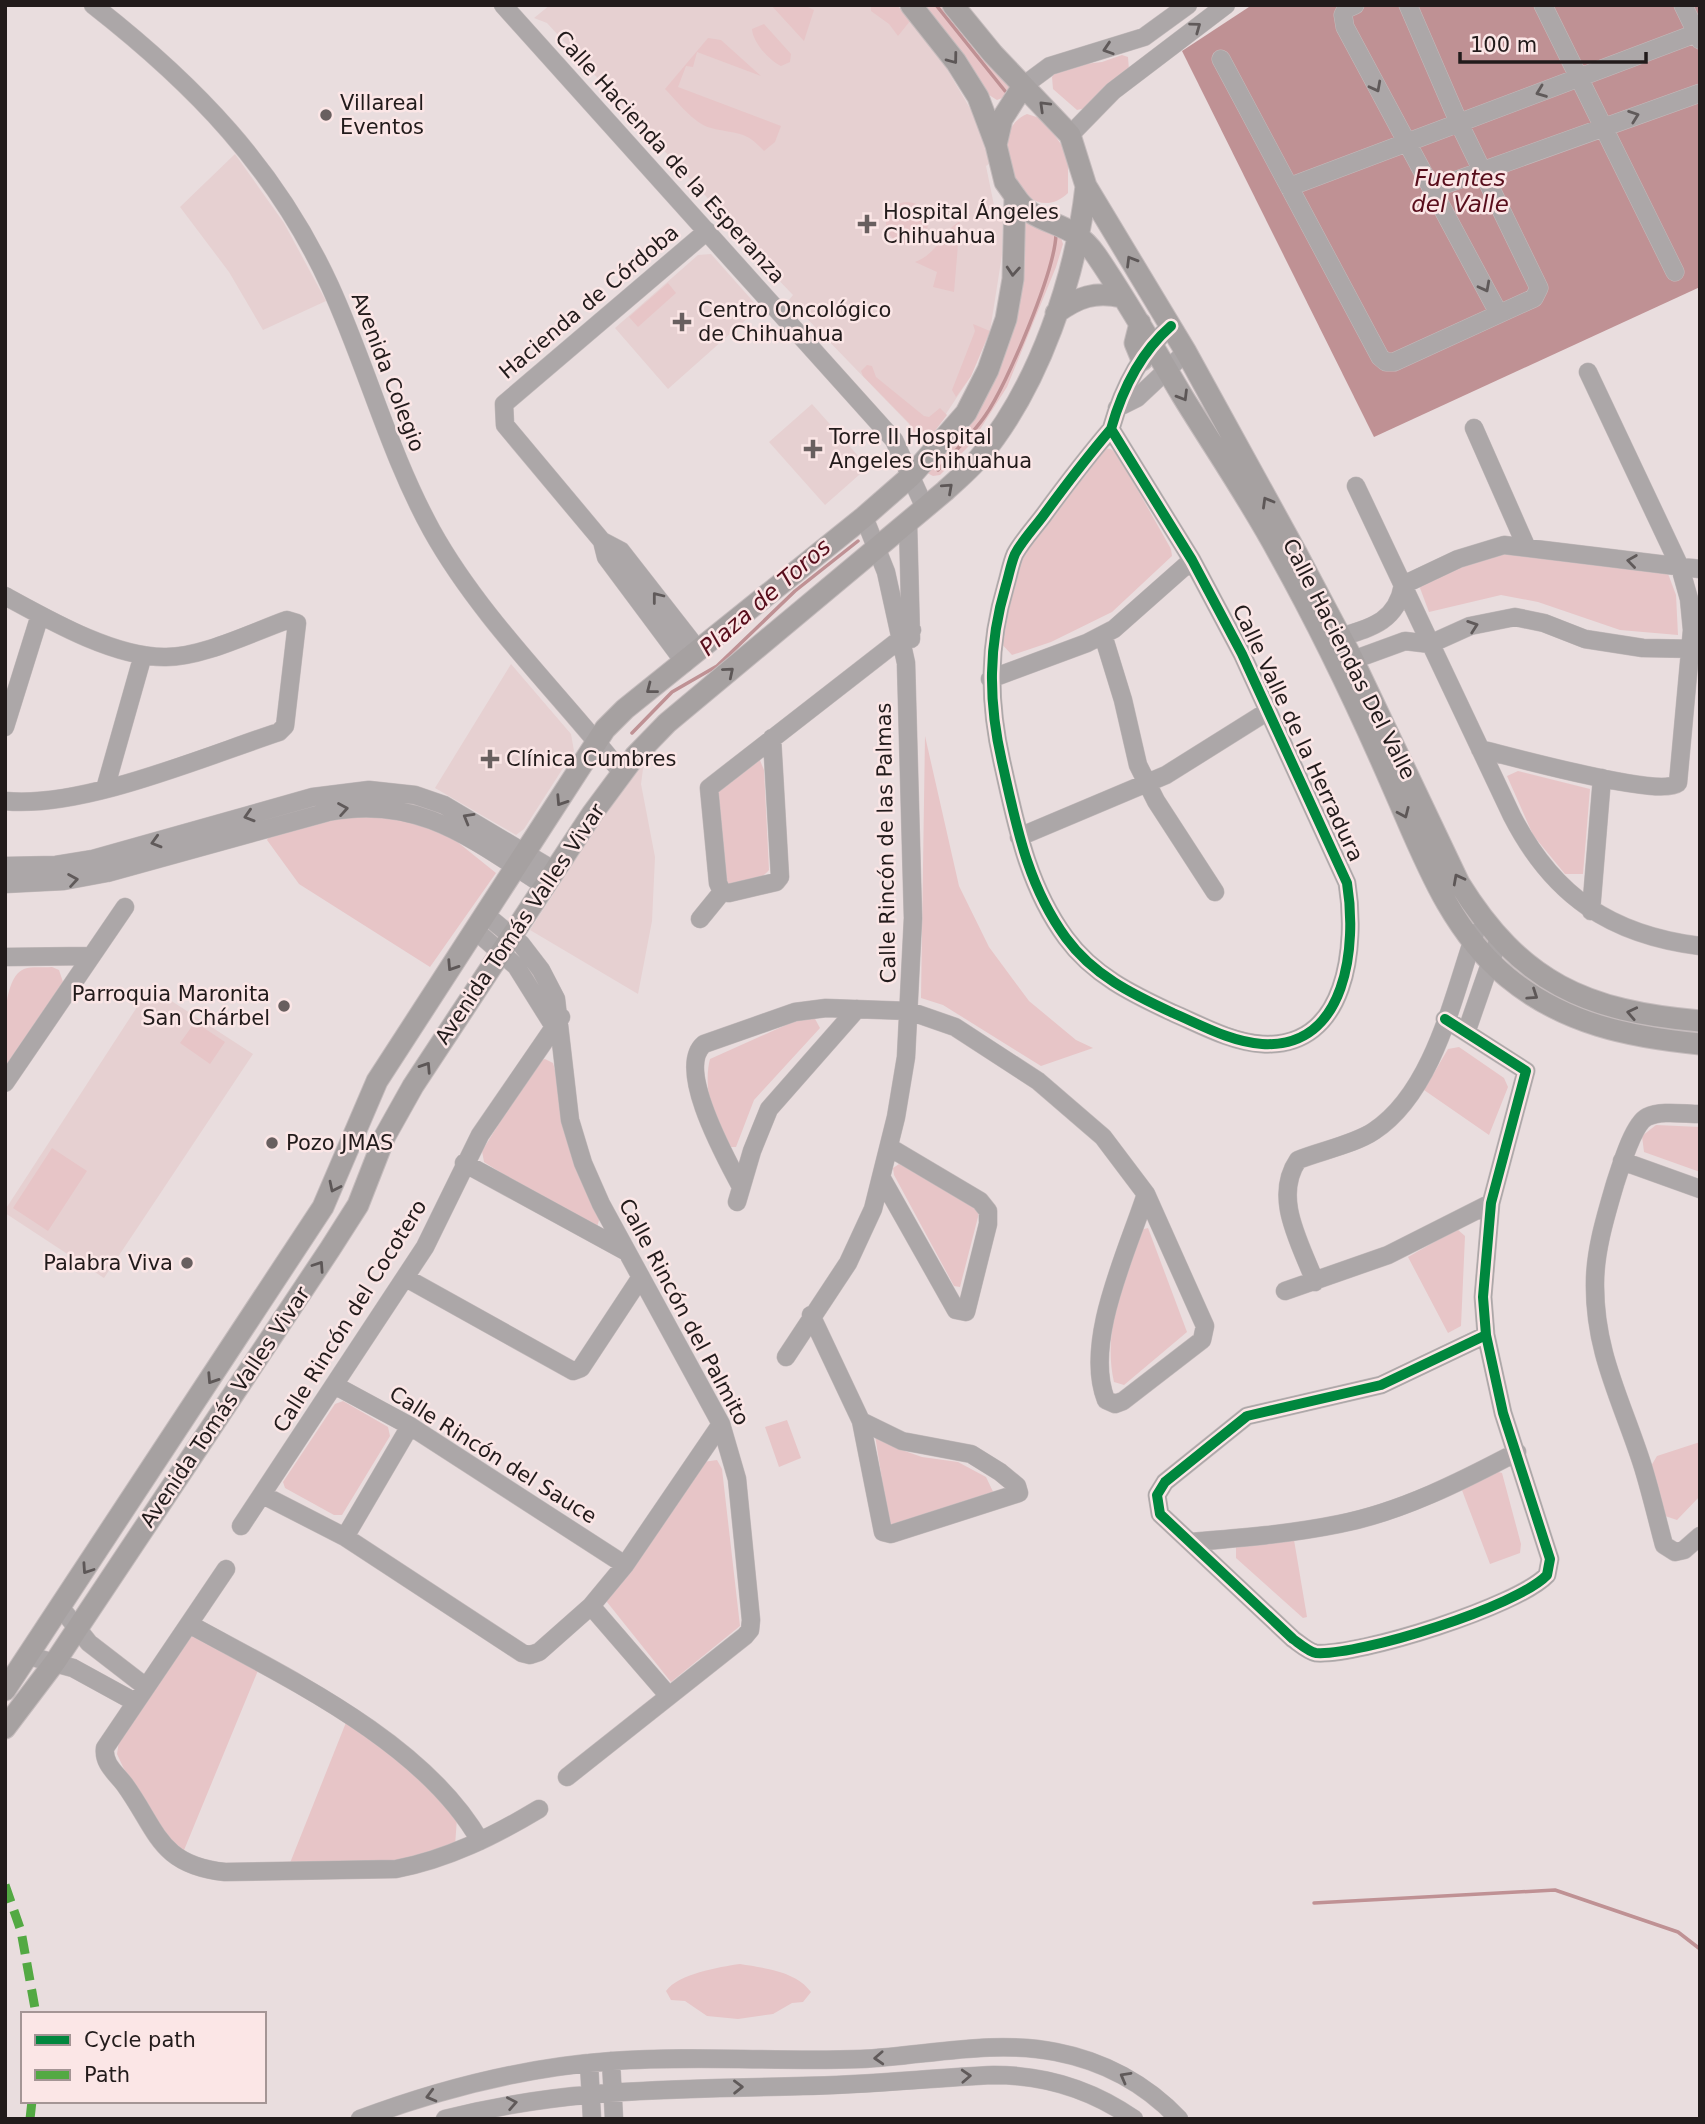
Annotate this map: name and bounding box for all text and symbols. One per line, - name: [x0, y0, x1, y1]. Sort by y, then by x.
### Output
- scale bar: [1460, 21, 1646, 65]
- one-way arrow: [1188, 23, 1201, 35]
- street label: Calle Hacienda de la Esperanza: [550, 26, 790, 288]
- text: 100 m: [1470, 33, 1537, 57]
- one-way arrow: [1102, 41, 1114, 55]
- one-way arrow: [945, 51, 957, 64]
- one-way arrow: [1368, 80, 1382, 92]
- one-way arrow: [1536, 84, 1548, 98]
- place label: Villareal Eventos: [340, 91, 424, 139]
- one-way arrow: [1039, 102, 1052, 115]
- marker: Villareal Eventos: [318, 107, 334, 123]
- one-way arrow: [1628, 111, 1640, 125]
- water label: Fuentes del Valle: [1411, 165, 1509, 217]
- place label: Hospital Ángeles Chihuahua: [883, 199, 1059, 248]
- marker: Hospital Ángeles Chihuahua: [857, 214, 877, 234]
- street label: Hacienda de Córdoba: [495, 220, 683, 384]
- one-way arrow: [1127, 255, 1140, 268]
- one-way arrow: [1006, 266, 1021, 277]
- one-way arrow: [1476, 280, 1490, 293]
- street label: Avenida Colegio: [347, 289, 429, 455]
- place label: Centro Oncológico de Chihuahua: [698, 298, 891, 346]
- marker: Centro Oncológico de Chihuahua: [672, 312, 692, 332]
- one-way arrow: [1175, 389, 1188, 402]
- place label: Torre II Hospital Angeles Chihuahua: [828, 425, 1032, 473]
- marker: Torre II Hospital Angeles Chihuahua: [803, 439, 823, 459]
- one-way arrow: [940, 484, 953, 496]
- one-way arrow: [1262, 496, 1275, 509]
- water label: Plaza de Toros: [694, 533, 836, 661]
- street label: Calle Haciendas Del Valle: [1278, 535, 1420, 783]
- one-way arrow: [1626, 553, 1638, 568]
- one-way arrow: [653, 593, 666, 605]
- street label: Calle Valle de la Herradura: [1228, 601, 1368, 865]
- one-way arrow: [1467, 620, 1479, 634]
- one-way arrow: [720, 668, 733, 680]
- one-way arrow: [646, 680, 659, 693]
- street label: Calle Rincón de las Palmas: [872, 702, 900, 984]
- place label: Clínica Cumbres: [506, 747, 676, 771]
- marker: Clínica Cumbres: [480, 749, 500, 769]
- one-way arrow: [557, 793, 569, 806]
- street label: Avenida Tomás Valles Vivar: [430, 799, 610, 1049]
- one-way arrow: [337, 802, 349, 817]
- one-way arrow: [1396, 806, 1410, 818]
- one-way arrow: [244, 807, 256, 822]
- one-way arrow: [462, 814, 475, 827]
- one-way arrow: [150, 834, 162, 848]
- one-way arrow: [67, 873, 79, 888]
- one-way arrow: [1452, 874, 1466, 887]
- one-way arrow: [448, 958, 461, 971]
- place label: Parroquia Maronita San Chárbel: [72, 982, 270, 1030]
- one-way arrow: [1526, 987, 1539, 1000]
- marker: Parroquia Maronita San Chárbel: [276, 998, 292, 1014]
- one-way arrow: [1626, 1007, 1638, 1021]
- one-way arrow: [418, 1061, 431, 1074]
- place label: Pozo JMAS: [286, 1131, 393, 1155]
- marker: Pozo JMAS: [264, 1135, 280, 1151]
- one-way arrow: [328, 1180, 342, 1192]
- street label: Calle Rincón del Palmito: [614, 1194, 754, 1430]
- street label: Calle Rincón del Cocotero: [268, 1195, 432, 1437]
- place label: Palabra Viva: [43, 1251, 173, 1275]
- marker: Palabra Viva: [179, 1255, 195, 1271]
- one-way arrow: [310, 1261, 323, 1274]
- street label: Avenida Tomás Valles Vivar: [135, 1282, 315, 1532]
- one-way arrow: [207, 1371, 220, 1384]
- street label: Calle Rincón del Sauce: [385, 1381, 601, 1529]
- one-way arrow: [83, 1561, 95, 1574]
- legend: [21, 2012, 266, 2103]
- text: Cycle path: [84, 2028, 196, 2052]
- one-way arrow: [873, 2050, 884, 2065]
- text: Path: [84, 2063, 130, 2087]
- one-way arrow: [960, 2069, 971, 2084]
- one-way arrow: [1120, 2072, 1133, 2085]
- one-way arrow: [734, 2079, 744, 2095]
- one-way arrow: [425, 2088, 437, 2102]
- one-way arrow: [506, 2097, 518, 2112]

